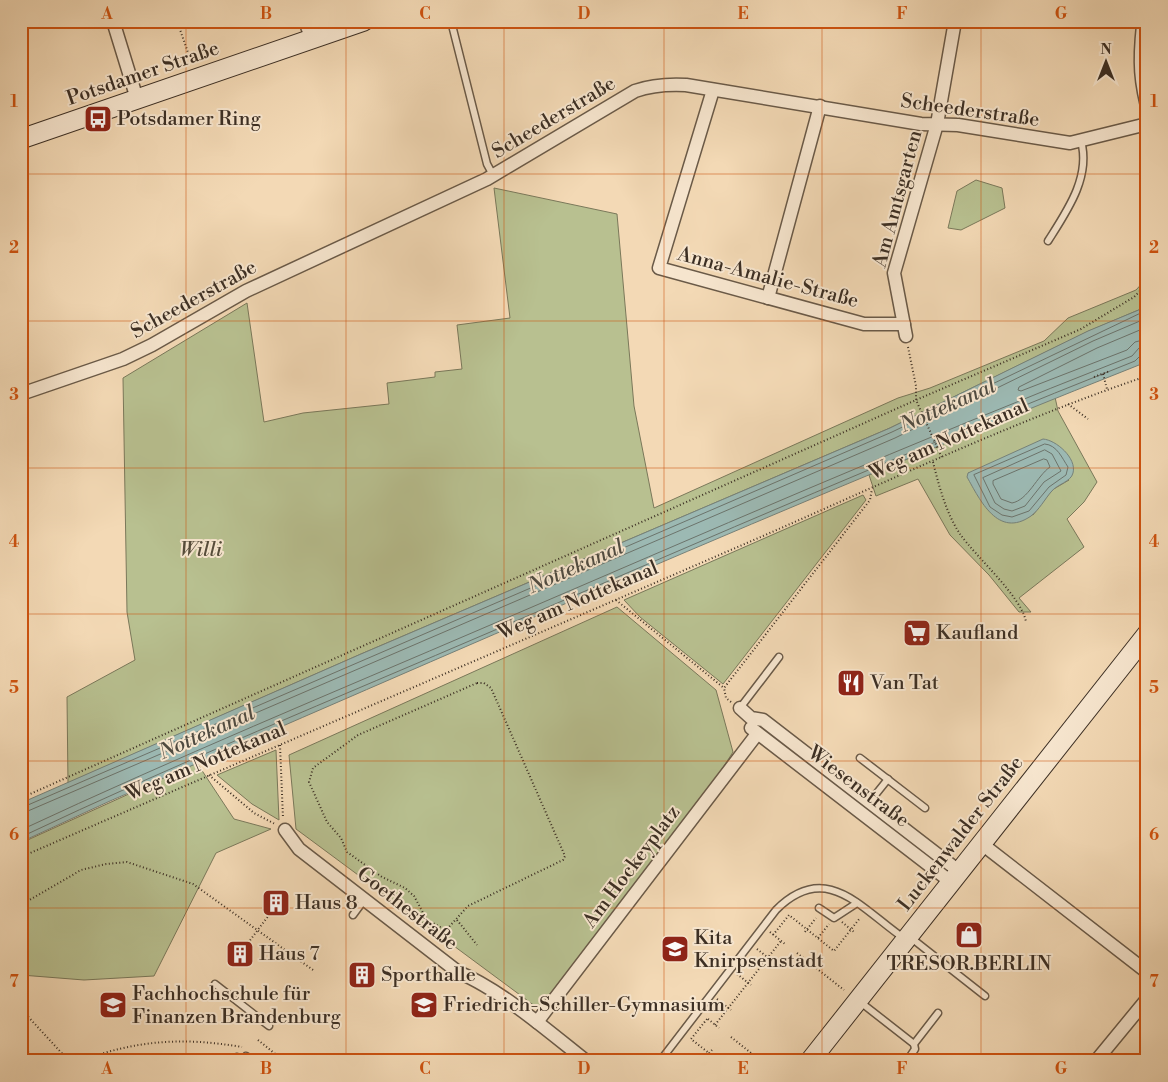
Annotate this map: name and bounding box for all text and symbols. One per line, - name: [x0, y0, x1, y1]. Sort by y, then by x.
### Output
- text: A: [100, 4, 113, 24]
- text: B: [260, 4, 272, 24]
- text: C: [419, 4, 431, 24]
- text: D: [578, 4, 591, 24]
- text: E: [737, 4, 749, 24]
- text: F: [896, 4, 908, 24]
- text: G: [1055, 4, 1068, 24]
- street label: Potsdamer Straße: [63, 36, 223, 112]
- north arrow: [1080, 38, 1130, 88]
- text: N: [1100, 41, 1112, 59]
- street label: Scheederstraße: [488, 71, 620, 165]
- street label: Scheederstraße: [899, 89, 1041, 133]
- text: 1: [10, 92, 18, 112]
- text: 1: [1150, 92, 1158, 112]
- bus stop icon: Potsdamer Ring: [83, 104, 113, 134]
- place label: Potsdamer Ring: [117, 107, 261, 132]
- street label: Am Amtsgarten: [867, 128, 928, 271]
- text: 2: [9, 238, 19, 258]
- text: 2: [1149, 238, 1159, 258]
- street label: Anna-Amalie-Straße: [674, 242, 861, 314]
- street label: Scheederstraße: [127, 255, 261, 345]
- water label: Nottekanal: [895, 373, 1000, 439]
- text: 3: [9, 385, 19, 405]
- text: 3: [1149, 385, 1159, 405]
- street label: Weg am Nottekanal: [864, 394, 1033, 487]
- text: 4: [9, 532, 20, 552]
- text: 4: [1149, 532, 1160, 552]
- water label: Nottekanal: [523, 534, 628, 600]
- park label: Willi: [180, 538, 223, 563]
- street label: Weg am Nottekanal: [493, 556, 662, 647]
- supermarket icon: Kaufland: [902, 618, 932, 648]
- place label: Kaufland: [936, 621, 1019, 646]
- restaurant icon: Van Tat: [836, 668, 866, 698]
- place label: Van Tat: [869, 671, 939, 696]
- text: 5: [9, 678, 19, 698]
- text: 5: [1149, 678, 1159, 698]
- water label: Nottekanal: [154, 700, 259, 766]
- street label: Weg am Nottekanal: [121, 717, 290, 808]
- street label: Wiesenstraße: [801, 740, 914, 833]
- street label: Luckenwalder Straße: [893, 752, 1029, 916]
- street label: Am Hockeyplatz: [577, 801, 686, 934]
- text: 6: [9, 825, 19, 845]
- text: 6: [1149, 825, 1159, 845]
- street label: Goethestraße: [351, 862, 463, 956]
- building icon: Haus 8: [261, 888, 291, 918]
- place label: Haus 8: [295, 891, 358, 916]
- shop icon: TRESOR.BERLIN: [954, 920, 984, 950]
- place label: Kita Knirpsenstadt: [694, 926, 824, 974]
- school or university icon: Kita Knirpsenstadt: [660, 934, 690, 964]
- building icon: Haus 7: [225, 939, 255, 969]
- place label: Haus 7: [259, 942, 320, 967]
- place label: TRESOR.BERLIN: [887, 952, 1051, 977]
- building icon: Sporthalle: [347, 960, 377, 990]
- place label: Sporthalle: [381, 963, 476, 988]
- text: 7: [9, 972, 19, 992]
- text: 7: [1149, 972, 1159, 992]
- place label: Fachhochschule für Finanzen Brandenburg: [132, 982, 342, 1030]
- school or university icon: Fachhochschule für Finanzen Brandenburg: [98, 990, 128, 1020]
- school or university icon: Friedrich-Schiller-Gymnasium: [409, 990, 439, 1020]
- place label: Friedrich-Schiller-Gymnasium: [443, 993, 725, 1018]
- text: A: [100, 1059, 113, 1079]
- text: B: [260, 1059, 272, 1079]
- text: C: [419, 1059, 431, 1079]
- text: D: [578, 1059, 591, 1079]
- text: E: [737, 1059, 749, 1079]
- text: F: [896, 1059, 908, 1079]
- text: G: [1055, 1059, 1068, 1079]

